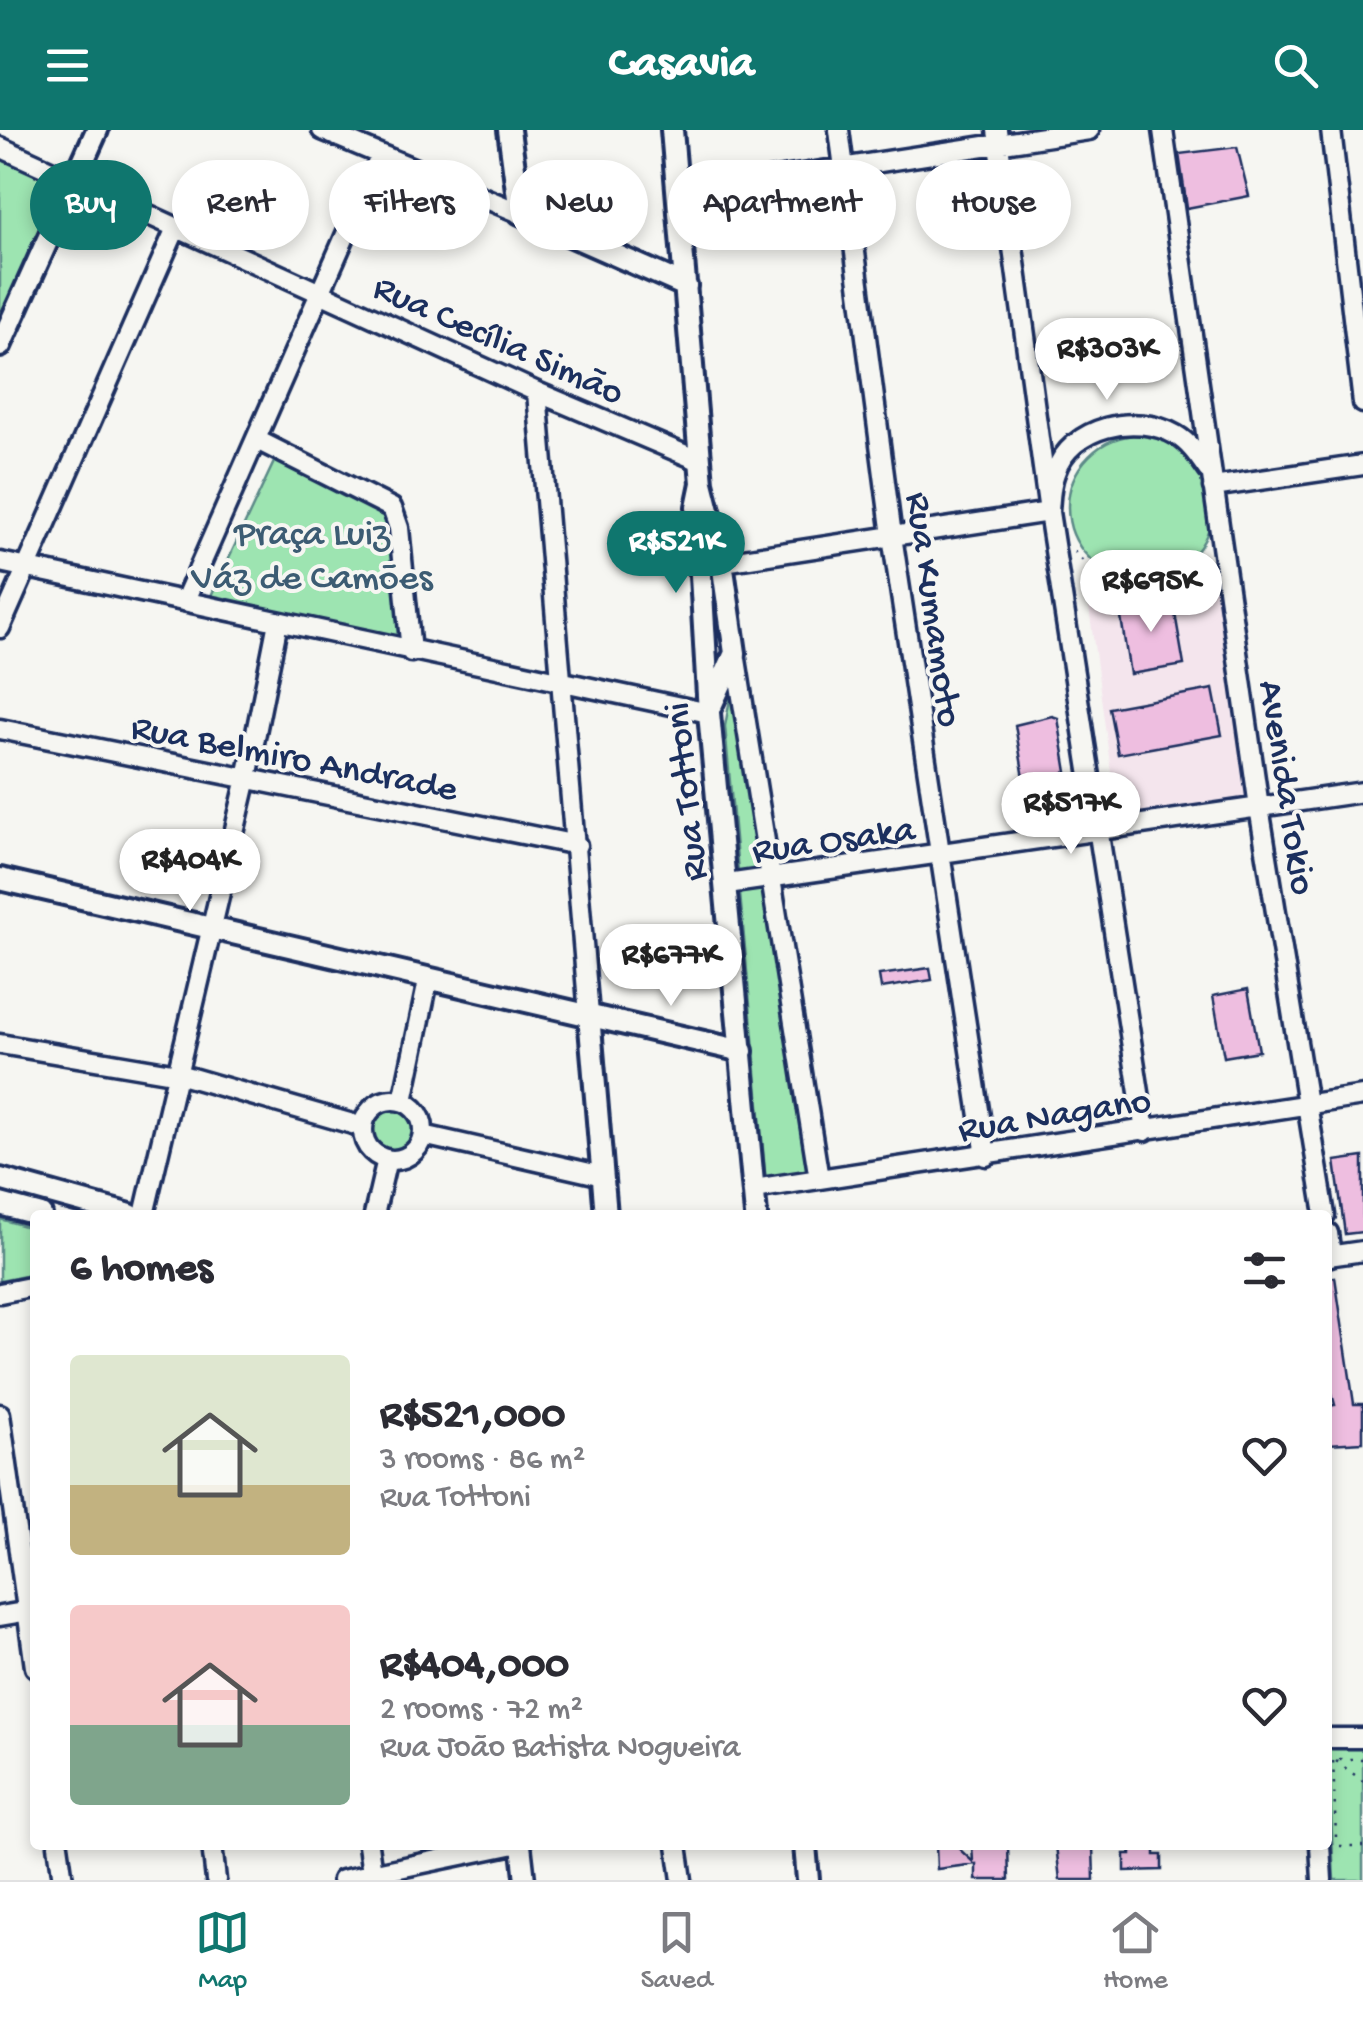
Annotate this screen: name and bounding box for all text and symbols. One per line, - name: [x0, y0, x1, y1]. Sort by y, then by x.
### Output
- icon: menu: [40, 38, 95, 93]
- icon: search: [1268, 38, 1323, 93]
- text: Casavia: [609, 39, 754, 92]
- chip: Buy: [30, 160, 152, 250]
- chip: Rent: [172, 160, 309, 250]
- chip: Filters: [329, 160, 490, 250]
- chip: New: [510, 160, 648, 250]
- chip: Apartment: [668, 160, 896, 250]
- chip: House: [916, 160, 1071, 250]
- street label: Rua Cecília Simão: [365, 268, 630, 417]
- pin: R$303K: [1026, 318, 1188, 403]
- text: R$303K: [1057, 331, 1157, 369]
- street label: Rua Kumamoto: [893, 490, 969, 730]
- pin: R$521K: [595, 511, 757, 596]
- park label: Praça Luiz Váz de Camões: [191, 514, 433, 602]
- text: R$521K: [629, 524, 723, 562]
- pin: R$695K: [1070, 550, 1232, 635]
- text: R$695K: [1102, 563, 1200, 601]
- street label: Avenida Tokio: [1245, 677, 1323, 898]
- street label: Rua Tottoni: [658, 700, 720, 883]
- street label: Rua Belmiro Andrade: [127, 708, 461, 814]
- pin: R$517K: [990, 772, 1152, 857]
- text: R$517K: [1023, 785, 1119, 823]
- street label: Rua Osaka: [750, 809, 920, 876]
- pin: R$404K: [109, 829, 271, 914]
- text: R$404K: [141, 842, 239, 880]
- pin: R$677K: [590, 924, 752, 1009]
- text: R$677K: [622, 937, 720, 975]
- street label: Rua Nagano: [956, 1081, 1154, 1155]
- icon: filters: [1237, 1243, 1292, 1298]
- text: 6 homes: [70, 1246, 213, 1295]
- text: R$521,000: [380, 1393, 565, 1442]
- icon: home: [150, 1395, 270, 1515]
- icon: heart: [1237, 1428, 1292, 1483]
- text: 3 rooms · 86 m²: [380, 1442, 585, 1480]
- text: Rua Tottoni: [380, 1480, 531, 1518]
- text: R$404,000: [380, 1643, 569, 1692]
- icon: home: [150, 1645, 270, 1765]
- icon: heart: [1237, 1678, 1292, 1733]
- text: 2 rooms · 72 m²: [380, 1692, 583, 1730]
- text: Rua João Batista Nogueira: [380, 1730, 740, 1768]
- tab: Map: [195, 1905, 250, 1998]
- tab: Saved: [641, 1905, 712, 1998]
- tab: Home: [1103, 1905, 1168, 1998]

